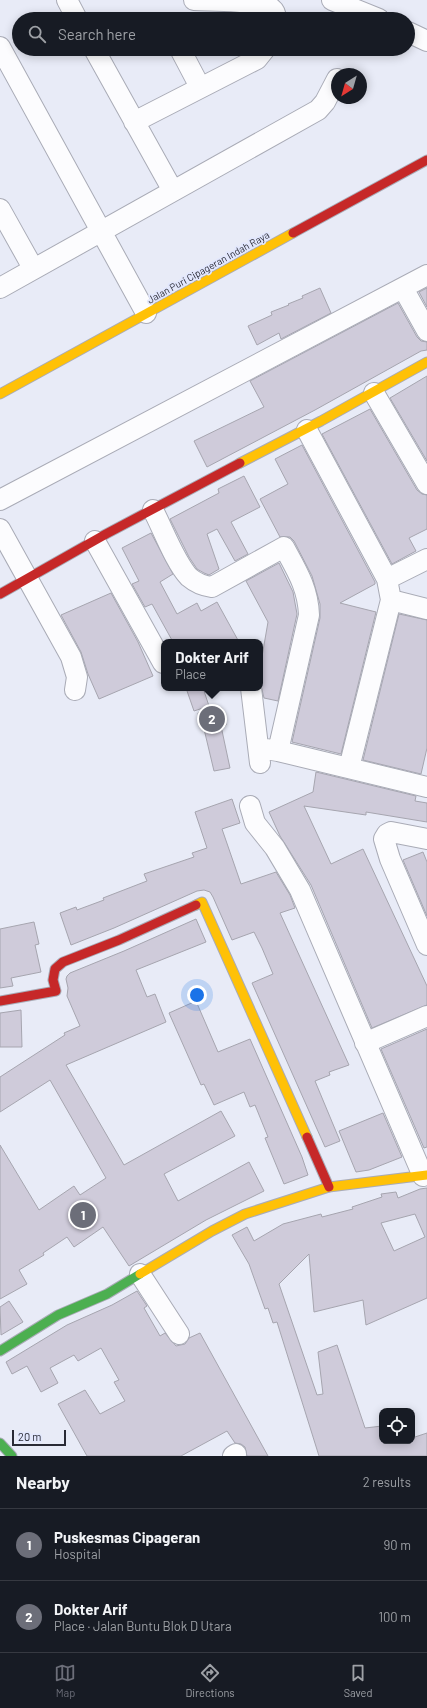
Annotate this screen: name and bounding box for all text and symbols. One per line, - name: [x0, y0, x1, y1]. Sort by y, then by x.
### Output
- search box: [12, 12, 415, 56]
- icon: search: [26, 23, 48, 45]
- text: Search here: [58, 25, 136, 43]
- north arrow: [331, 68, 367, 104]
- street label: Jalan Puri Cipageran Indah Raya: [145, 228, 271, 306]
- popup: [161, 639, 263, 691]
- text: Dokter Arif: [175, 648, 249, 666]
- text: Place: [175, 666, 206, 682]
- pin: 2: [199, 704, 225, 734]
- your location: [187, 985, 207, 1005]
- pin: 1: [70, 1200, 96, 1230]
- map controls: [379, 1408, 415, 1444]
- button: locate: [379, 1408, 415, 1444]
- scale bar: [12, 1428, 66, 1447]
- text: 20 m: [18, 1430, 41, 1443]
- text: Nearby: [16, 1472, 70, 1492]
- text: 2 results: [363, 1474, 411, 1490]
- text: Puskesmas Cipageran: [54, 1528, 200, 1546]
- text: 1: [27, 1537, 31, 1553]
- text: 90 m: [384, 1537, 411, 1553]
- text: Hospital: [54, 1546, 101, 1562]
- text: Dokter Arif: [54, 1600, 128, 1618]
- text: 2: [25, 1609, 33, 1625]
- text: 100 m: [378, 1609, 411, 1625]
- text: Place · Jalan Buntu Blok D Utara: [54, 1618, 232, 1634]
- tab: Map: [54, 1662, 76, 1699]
- tab: Directions: [185, 1662, 235, 1699]
- tab: Saved: [344, 1662, 373, 1699]

